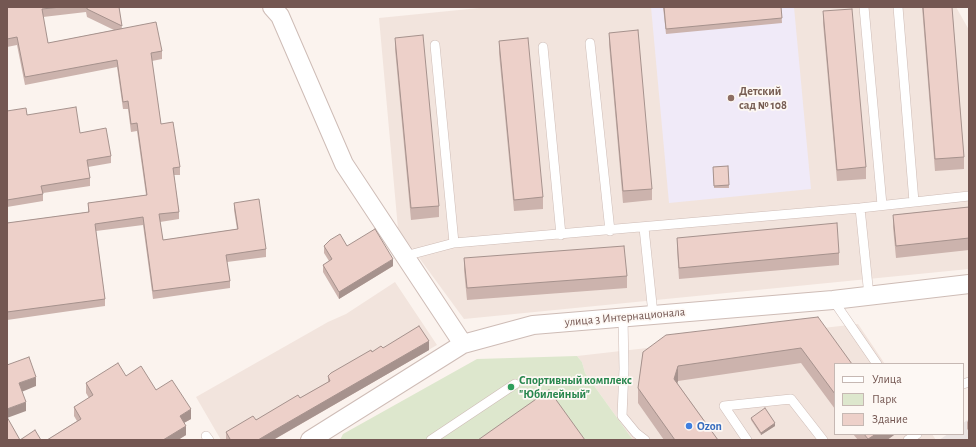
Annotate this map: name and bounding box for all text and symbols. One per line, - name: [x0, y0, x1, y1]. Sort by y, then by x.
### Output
- place label: Детский сад № 108: [739, 84, 787, 112]
- marker: Детский сад № 108: [726, 93, 736, 103]
- street label: улица 3 Интернационала: [564, 305, 686, 329]
- legend: [834, 363, 964, 435]
- place label: Спортивный комплекс "Юбилейный": [519, 373, 632, 401]
- text: Улица: [872, 373, 902, 385]
- marker: Спортивный комплекс "Юбилейный": [506, 382, 516, 392]
- text: Парк: [872, 393, 897, 405]
- text: Здание: [872, 413, 908, 425]
- place label: Ozon: [697, 419, 722, 433]
- marker: Ozon: [684, 421, 694, 431]

